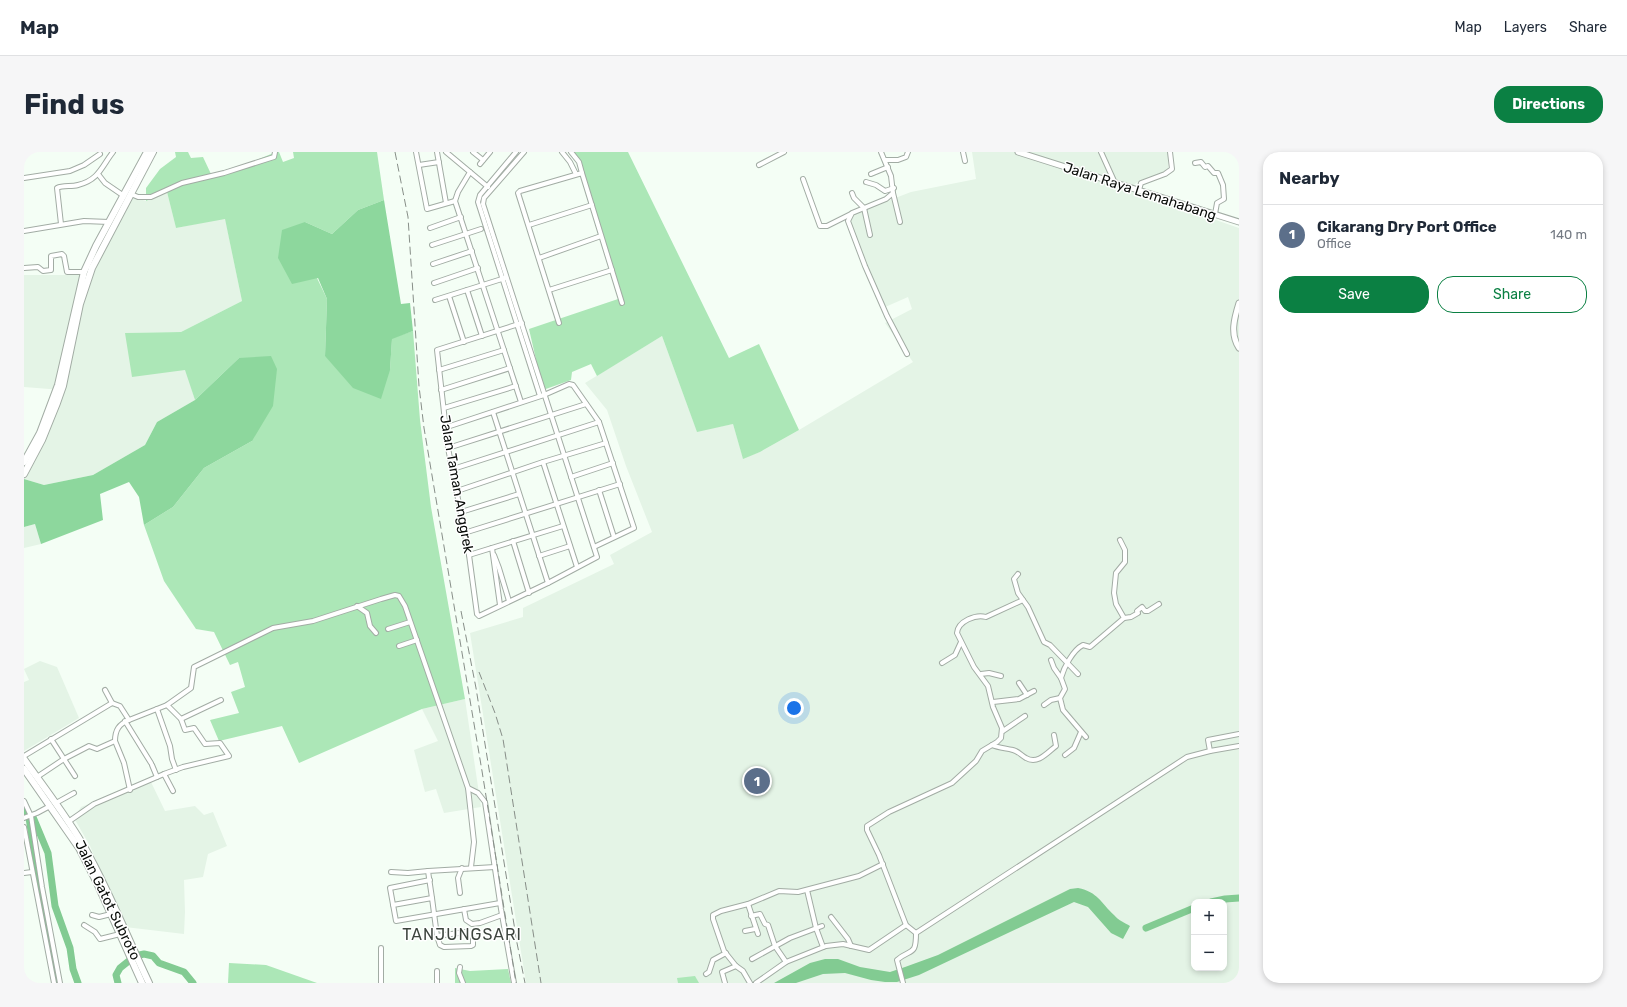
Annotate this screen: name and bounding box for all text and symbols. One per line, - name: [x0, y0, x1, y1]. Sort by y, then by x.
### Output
- text: Map: [20, 16, 59, 39]
- text: Map: [1455, 19, 1482, 36]
- text: Layers: [1504, 19, 1547, 36]
- text: Share: [1569, 19, 1607, 36]
- button: Directions: [1494, 86, 1603, 123]
- text: Find us: [24, 88, 124, 121]
- street label: Jalan Raya Lemahabang: [1061, 159, 1218, 224]
- text: Nearby: [1279, 168, 1340, 188]
- text: Cikarang Dry Port Office: [1317, 218, 1497, 236]
- text: 1: [1289, 227, 1295, 242]
- text: 140 m: [1550, 227, 1587, 242]
- text: Office: [1317, 236, 1351, 251]
- button: Save: [1279, 276, 1429, 313]
- button: Share: [1437, 276, 1587, 313]
- street label: Jalan Taman Anggrek: [436, 414, 477, 555]
- your location: [784, 698, 804, 718]
- pin: 1: [744, 766, 770, 796]
- street label: Jalan Gatot Subroto: [71, 838, 144, 963]
- map controls: [1191, 899, 1227, 971]
- button: +: [1191, 899, 1227, 935]
- district label: TANJUNGSARI: [402, 925, 522, 944]
- button: −: [1191, 935, 1227, 971]

